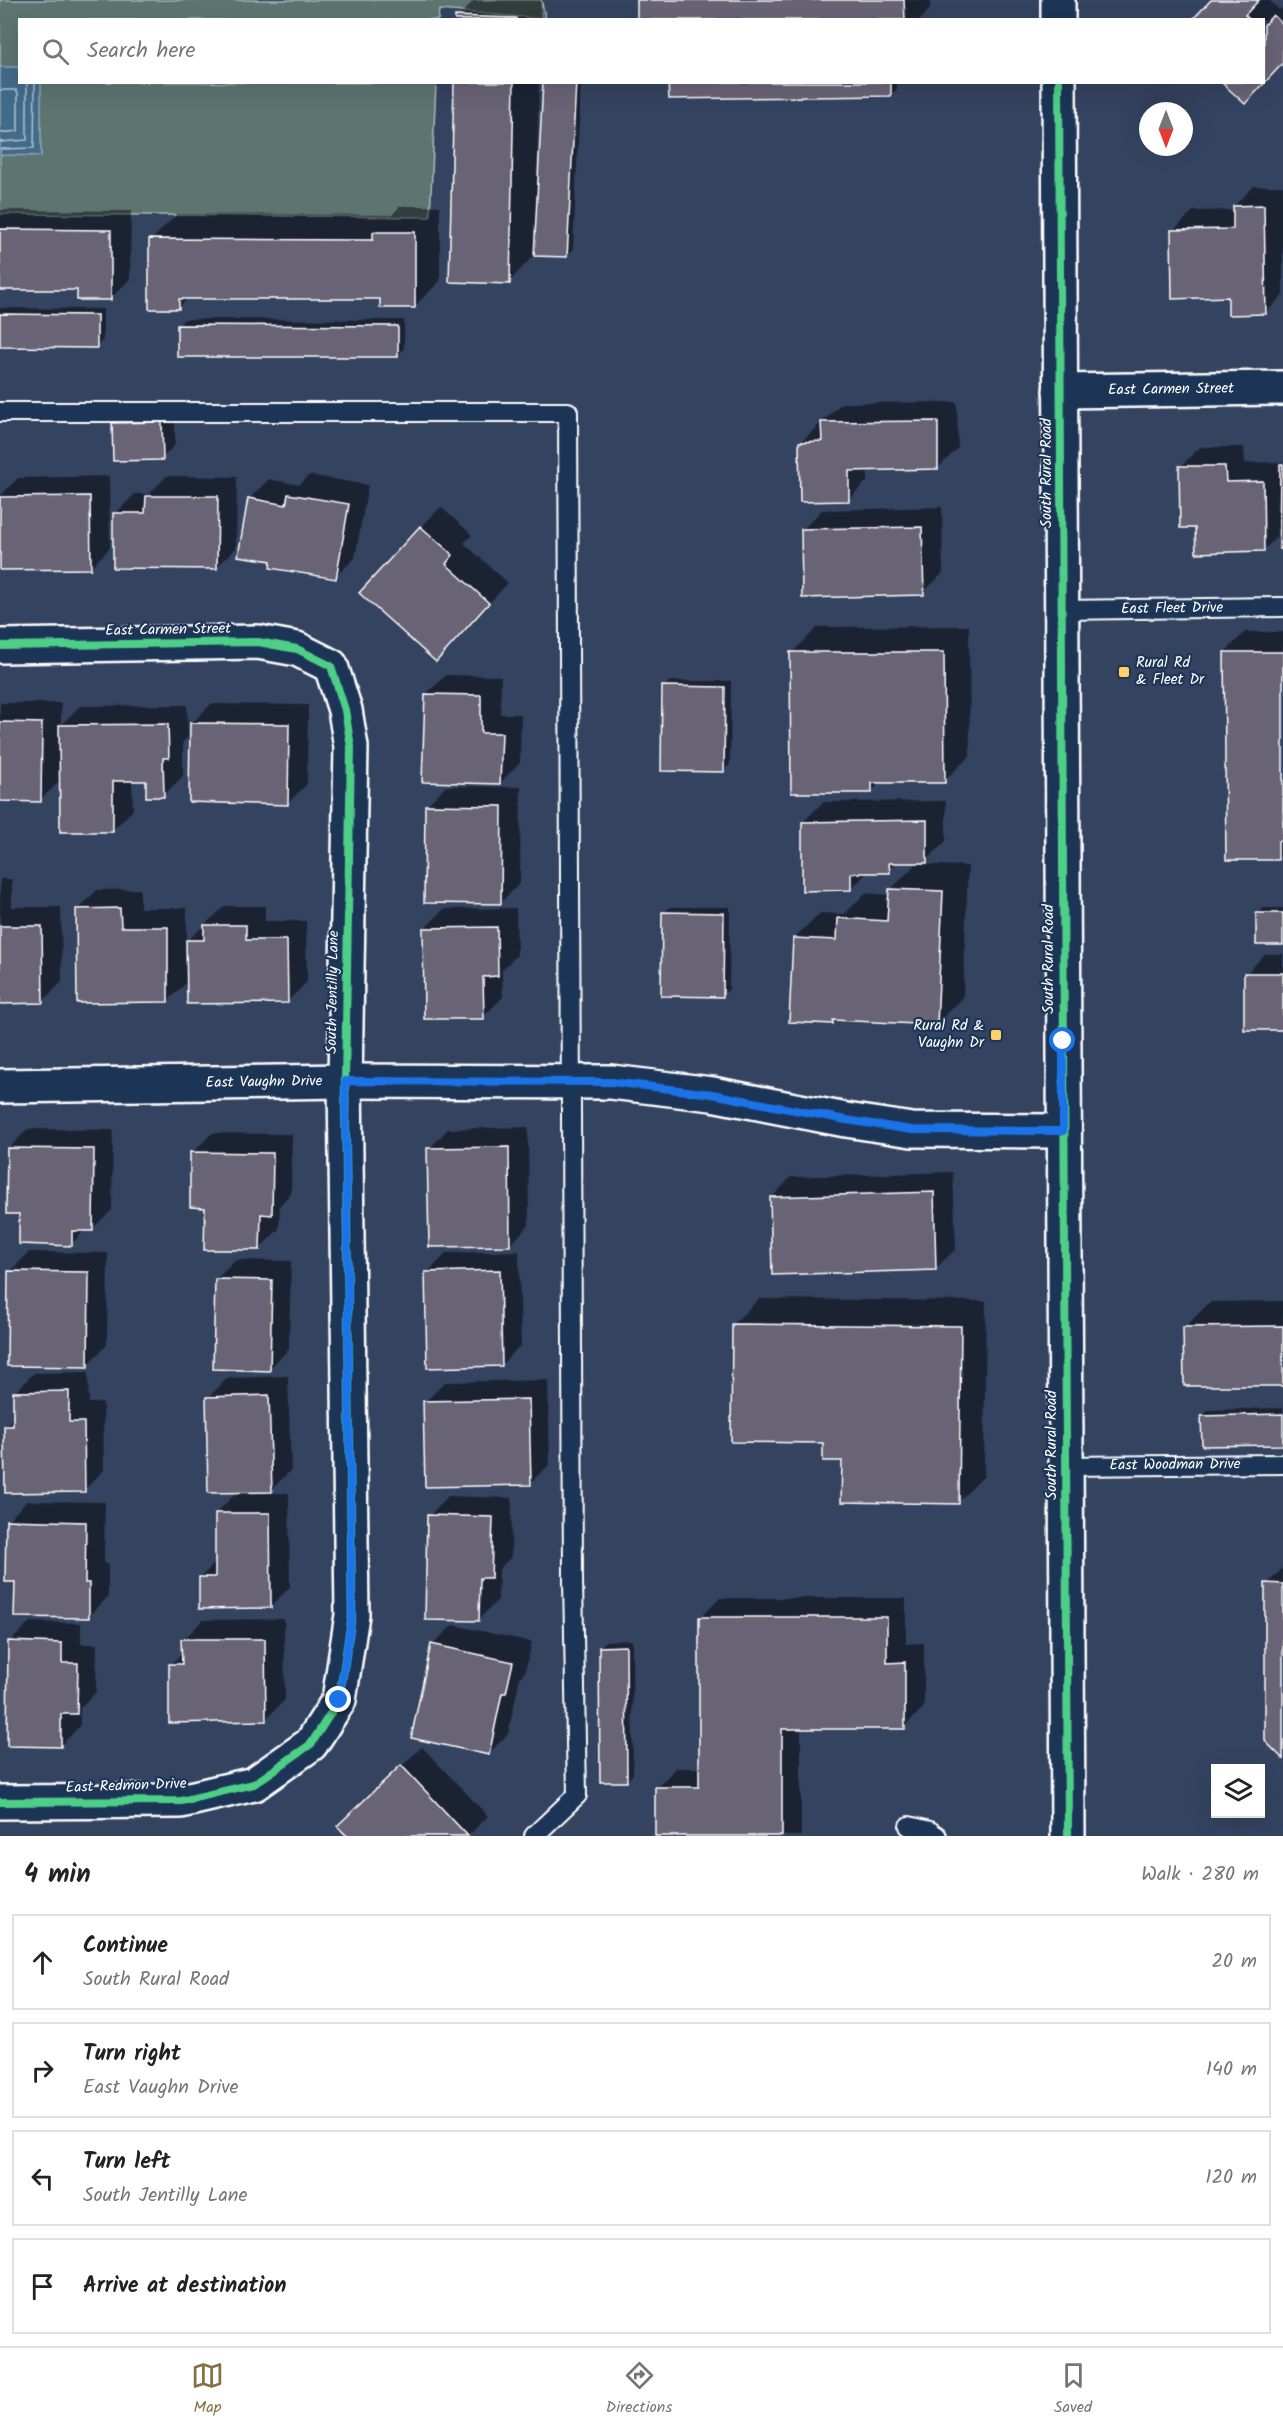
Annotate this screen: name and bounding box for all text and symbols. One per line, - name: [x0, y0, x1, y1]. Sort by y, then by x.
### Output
- search box: [18, 18, 1265, 84]
- text: Search here: [87, 34, 195, 69]
- icon: search: [39, 35, 72, 68]
- north arrow: [1139, 102, 1193, 156]
- street label: East Carmen Street: [1108, 377, 1234, 402]
- street label: South Rural Road: [1035, 418, 1059, 528]
- street label: East Fleet Drive: [1121, 596, 1224, 621]
- street label: East Carmen Street: [105, 617, 231, 643]
- place label: Rural Rd & Fleet Dr: [1136, 651, 1205, 692]
- marker: Rural Rd & Fleet Dr: [1117, 665, 1131, 679]
- street label: South Rural Road: [1037, 904, 1061, 1014]
- street label: South Jentilly Lane: [320, 930, 346, 1054]
- place label: Rural Rd & Vaughn Dr: [914, 1014, 985, 1055]
- route start: [1049, 1027, 1075, 1053]
- marker: Rural Rd & Vaughn Dr: [989, 1028, 1003, 1042]
- street label: East Vaughn Drive: [205, 1069, 323, 1095]
- street label: South Rural Road: [1040, 1390, 1064, 1500]
- street label: East Woodman Drive: [1109, 1452, 1241, 1478]
- route end: [325, 1686, 351, 1712]
- map controls: [1211, 1764, 1265, 1818]
- button: layers: [1211, 1764, 1265, 1818]
- street label: East Redmon Drive: [65, 1772, 187, 1800]
- text: 4 min: [24, 1854, 91, 1896]
- text: Walk · 280 m: [1141, 1859, 1259, 1891]
- text: Continue: [83, 1929, 168, 1964]
- icon: ahead: [26, 1946, 59, 1979]
- text: 20 m: [1211, 1946, 1257, 1978]
- text: South Rural Road: [83, 1964, 229, 1996]
- text: Turn right: [83, 2037, 181, 2072]
- icon: right: [26, 2054, 59, 2087]
- text: 140 m: [1206, 2054, 1257, 2086]
- text: East Vaughn Drive: [83, 2072, 239, 2104]
- text: Turn left: [83, 2145, 170, 2180]
- icon: left: [26, 2162, 59, 2195]
- text: 120 m: [1205, 2162, 1257, 2194]
- text: South Jentilly Lane: [83, 2180, 247, 2212]
- text: Arrive at destination: [83, 2269, 286, 2304]
- icon: arrive: [26, 2270, 59, 2303]
- tab: Map: [191, 2359, 224, 2420]
- tab: Directions: [606, 2359, 672, 2420]
- tab: Saved: [1054, 2359, 1092, 2420]

